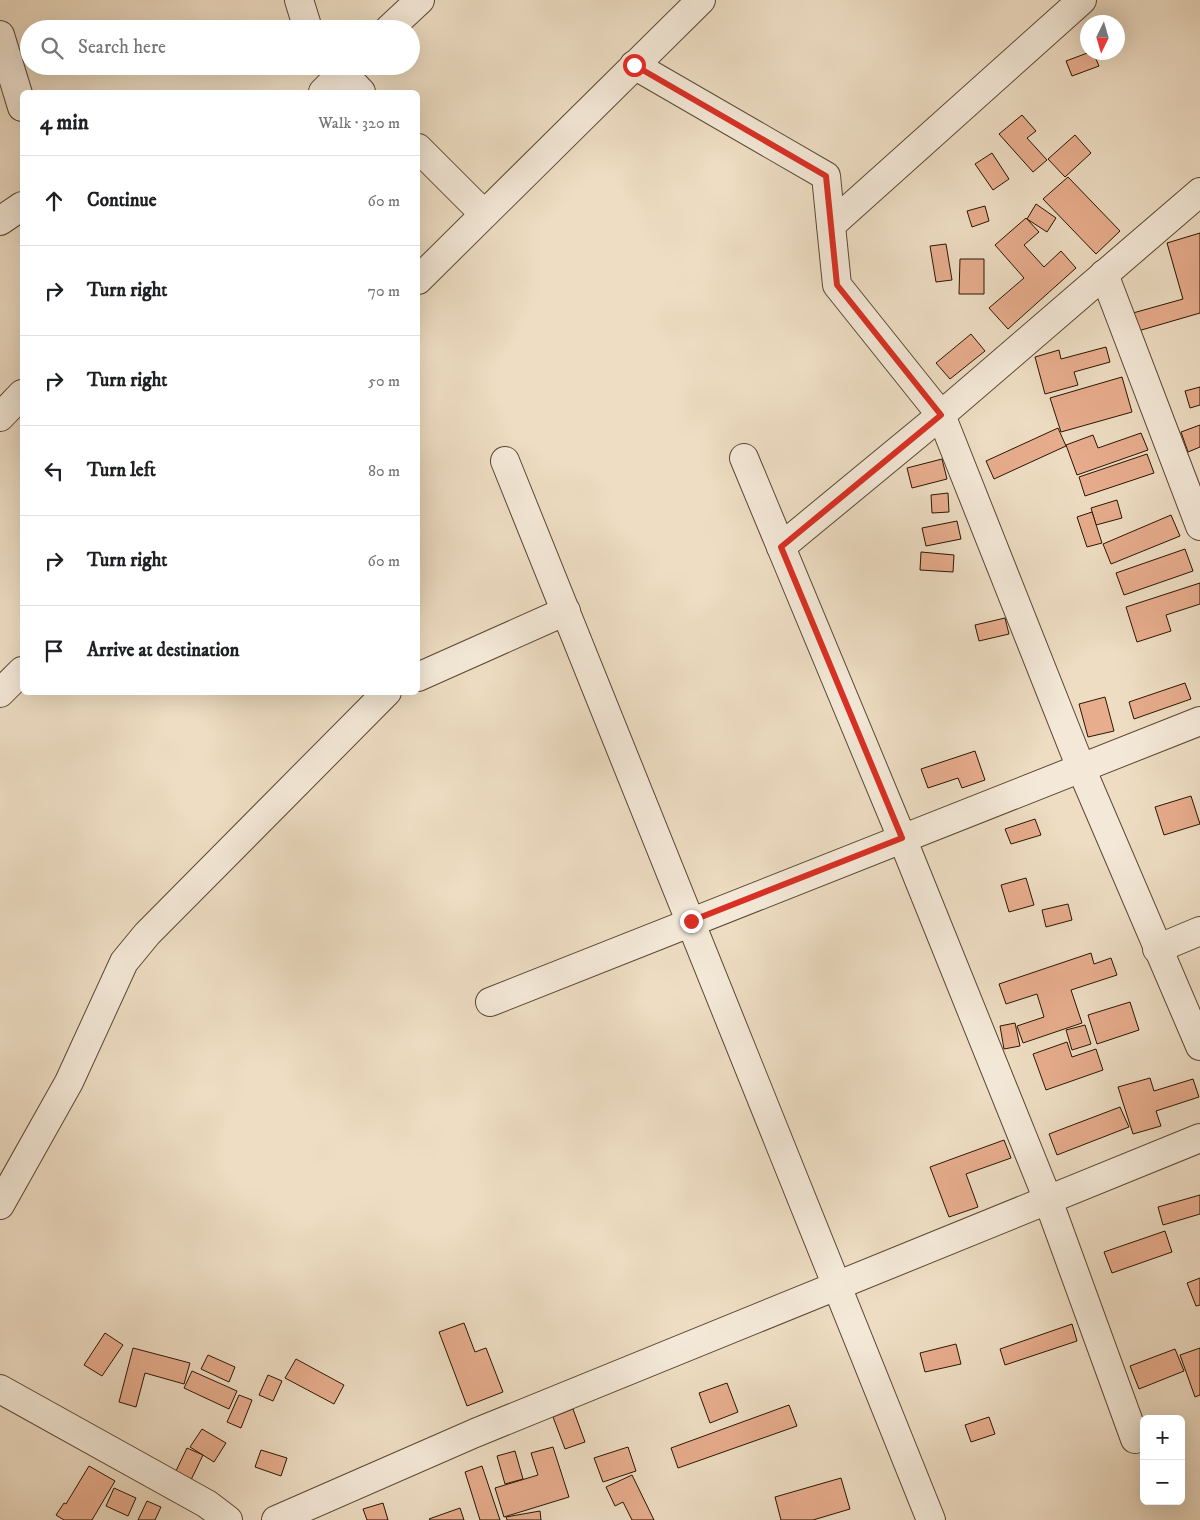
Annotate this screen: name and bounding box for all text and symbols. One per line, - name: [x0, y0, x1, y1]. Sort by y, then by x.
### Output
- north arrow: [1080, 15, 1125, 60]
- search box: [20, 20, 420, 75]
- icon: search: [38, 34, 66, 62]
- text: Search here: [78, 36, 166, 59]
- route start: [623, 54, 646, 77]
- text: 4 min: [40, 110, 89, 136]
- text: Walk · 320 m: [318, 113, 400, 133]
- icon: ahead: [40, 187, 68, 215]
- text: Continue: [87, 189, 157, 212]
- text: 60 m: [368, 191, 400, 211]
- icon: right: [40, 277, 68, 305]
- text: Turn right: [87, 279, 167, 302]
- text: 70 m: [368, 281, 400, 301]
- icon: right: [40, 367, 68, 395]
- text: Turn right: [87, 369, 167, 392]
- text: 50 m: [368, 371, 400, 391]
- icon: left: [40, 457, 68, 485]
- text: Turn left: [87, 459, 156, 482]
- text: 80 m: [368, 461, 400, 481]
- icon: right: [40, 547, 68, 575]
- text: Turn right: [87, 549, 167, 572]
- text: 60 m: [368, 551, 400, 571]
- icon: arrive: [40, 637, 68, 665]
- text: Arrive at destination: [87, 639, 239, 662]
- route end: [680, 910, 703, 933]
- map controls: [1140, 1415, 1185, 1505]
- button: +: [1140, 1415, 1185, 1460]
- button: −: [1140, 1460, 1185, 1505]

